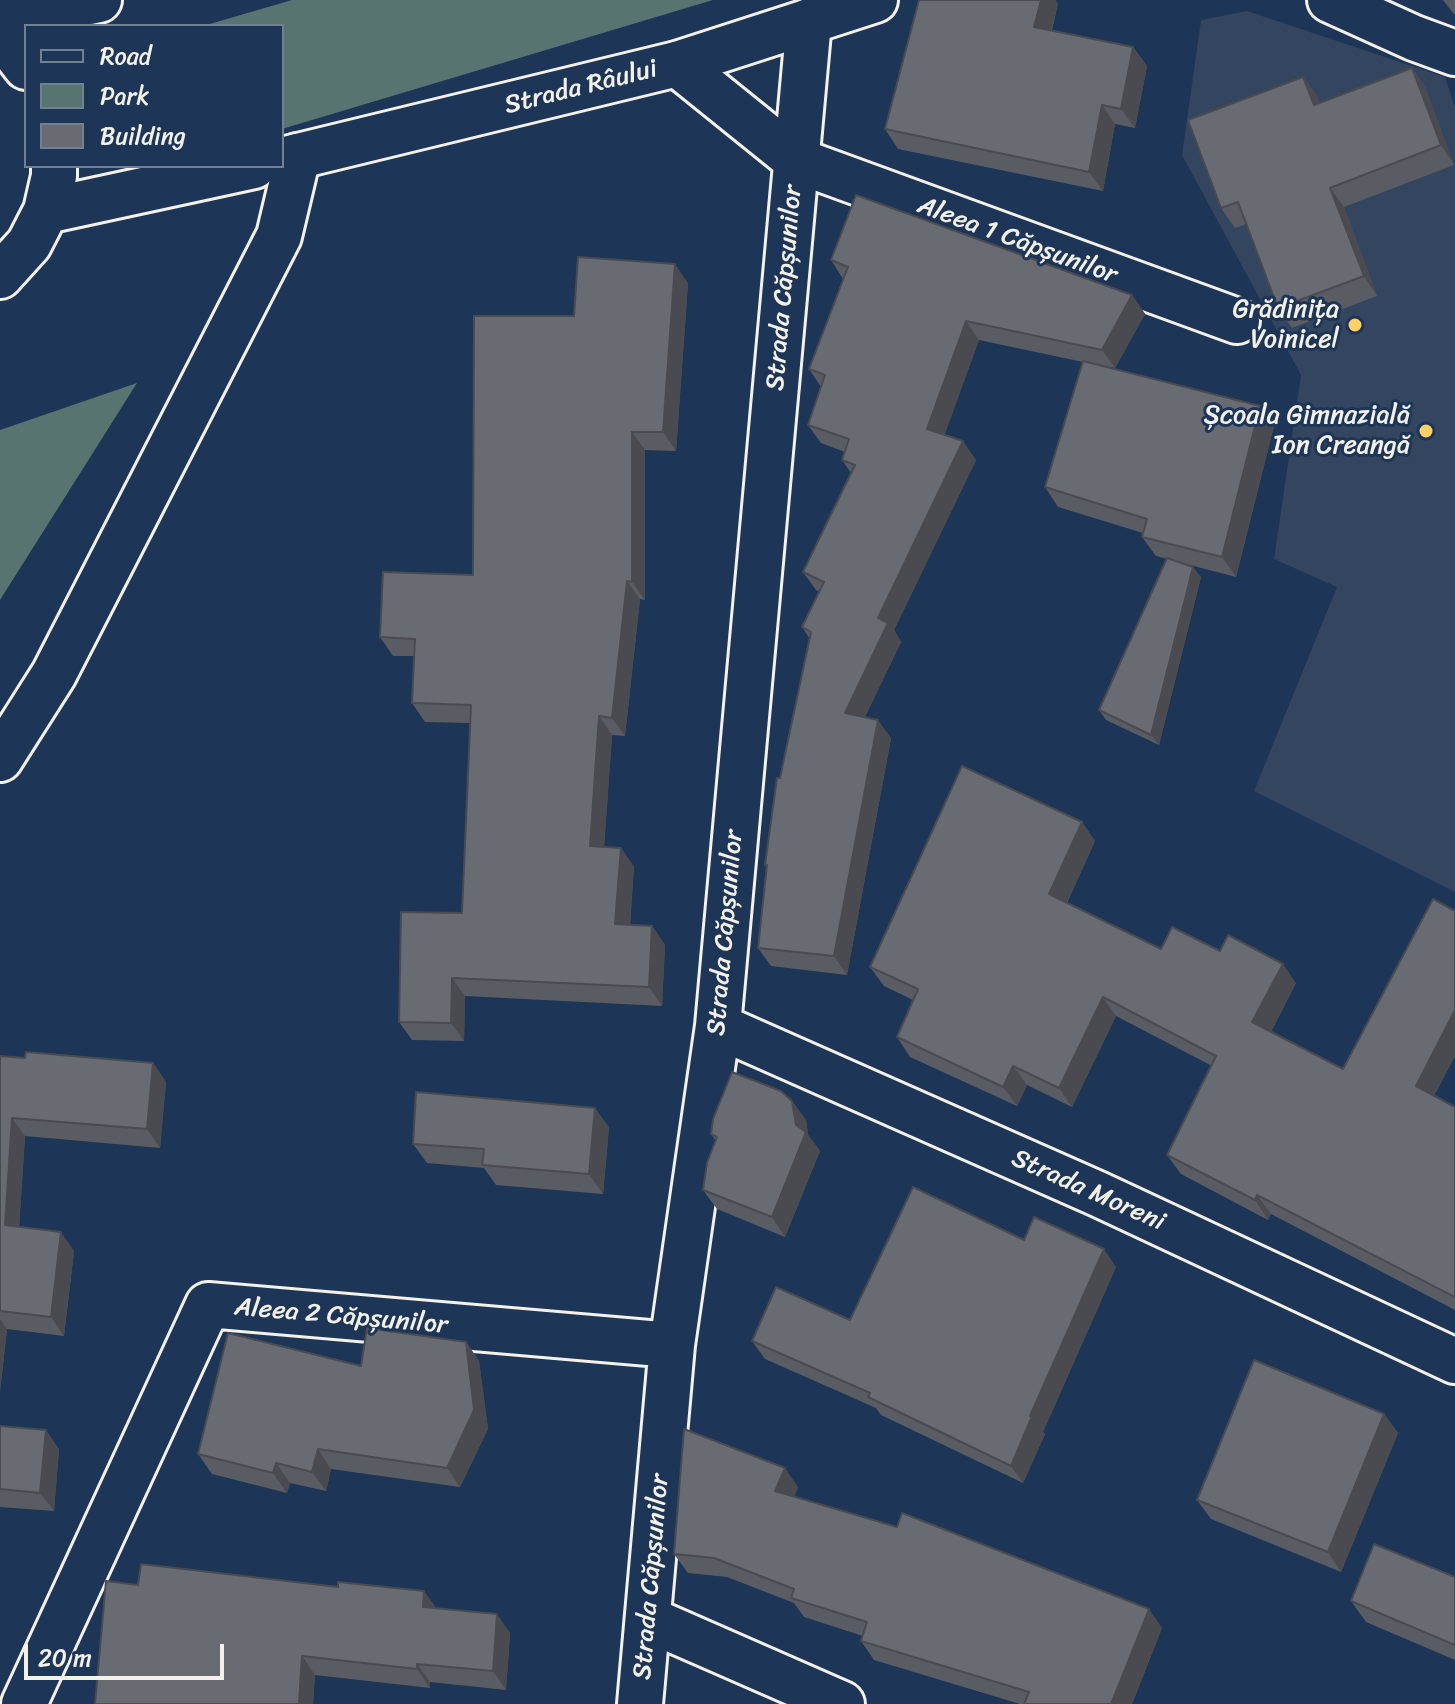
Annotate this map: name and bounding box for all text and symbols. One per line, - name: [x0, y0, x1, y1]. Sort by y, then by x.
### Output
- legend: [24, 24, 284, 168]
- text: Road: [100, 35, 151, 77]
- street label: Strada Râului: [501, 54, 661, 122]
- text: Park: [100, 75, 149, 117]
- text: Building: [100, 115, 186, 157]
- street label: Strada Căpșunilor: [760, 184, 810, 392]
- street label: Aleea 1 Căpșunilor: [913, 190, 1121, 292]
- place label: Grădinița Voinicel: [1233, 294, 1339, 356]
- marker: Grădinița Voinicel: [1346, 316, 1364, 334]
- place label: Școala Gimnazială Ion Creangă: [1204, 400, 1410, 462]
- marker: Școala Gimnazială Ion Creangă: [1417, 422, 1435, 440]
- street label: Strada Căpșunilor: [701, 829, 751, 1037]
- street label: Strada Moreni: [1006, 1143, 1170, 1239]
- street label: Aleea 2 Căpșunilor: [233, 1292, 449, 1342]
- street label: Strada Căpșunilor: [627, 1473, 677, 1681]
- scale bar: [28, 1628, 228, 1678]
- text: 20 m: [38, 1637, 92, 1679]

